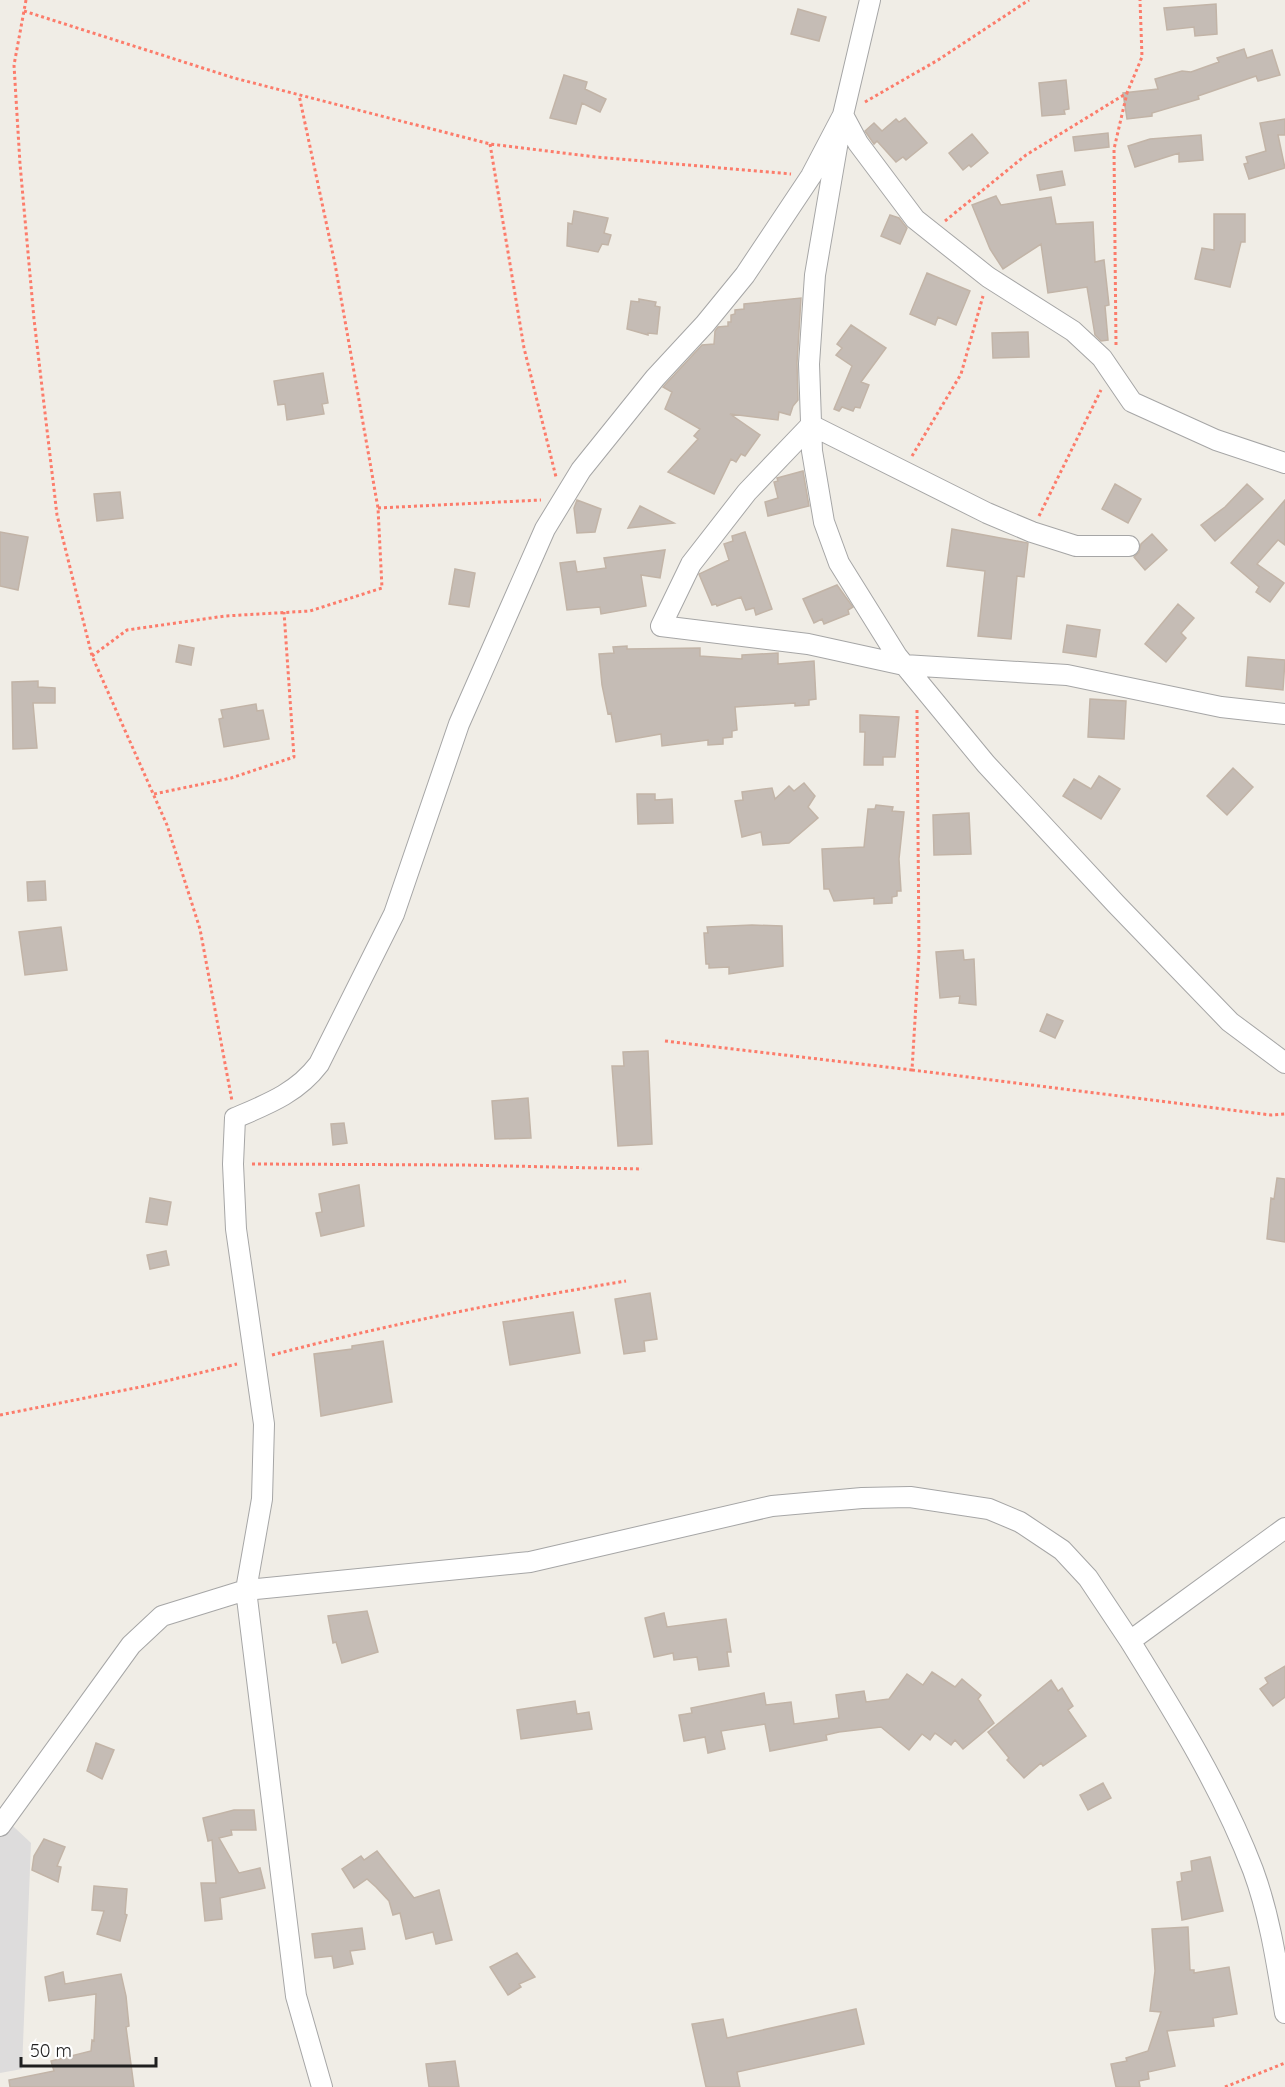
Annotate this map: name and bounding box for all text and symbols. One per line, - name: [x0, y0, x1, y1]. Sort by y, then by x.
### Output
- scale bar: [21, 2030, 156, 2068]
- text: 50 m: [30, 2039, 72, 2062]

